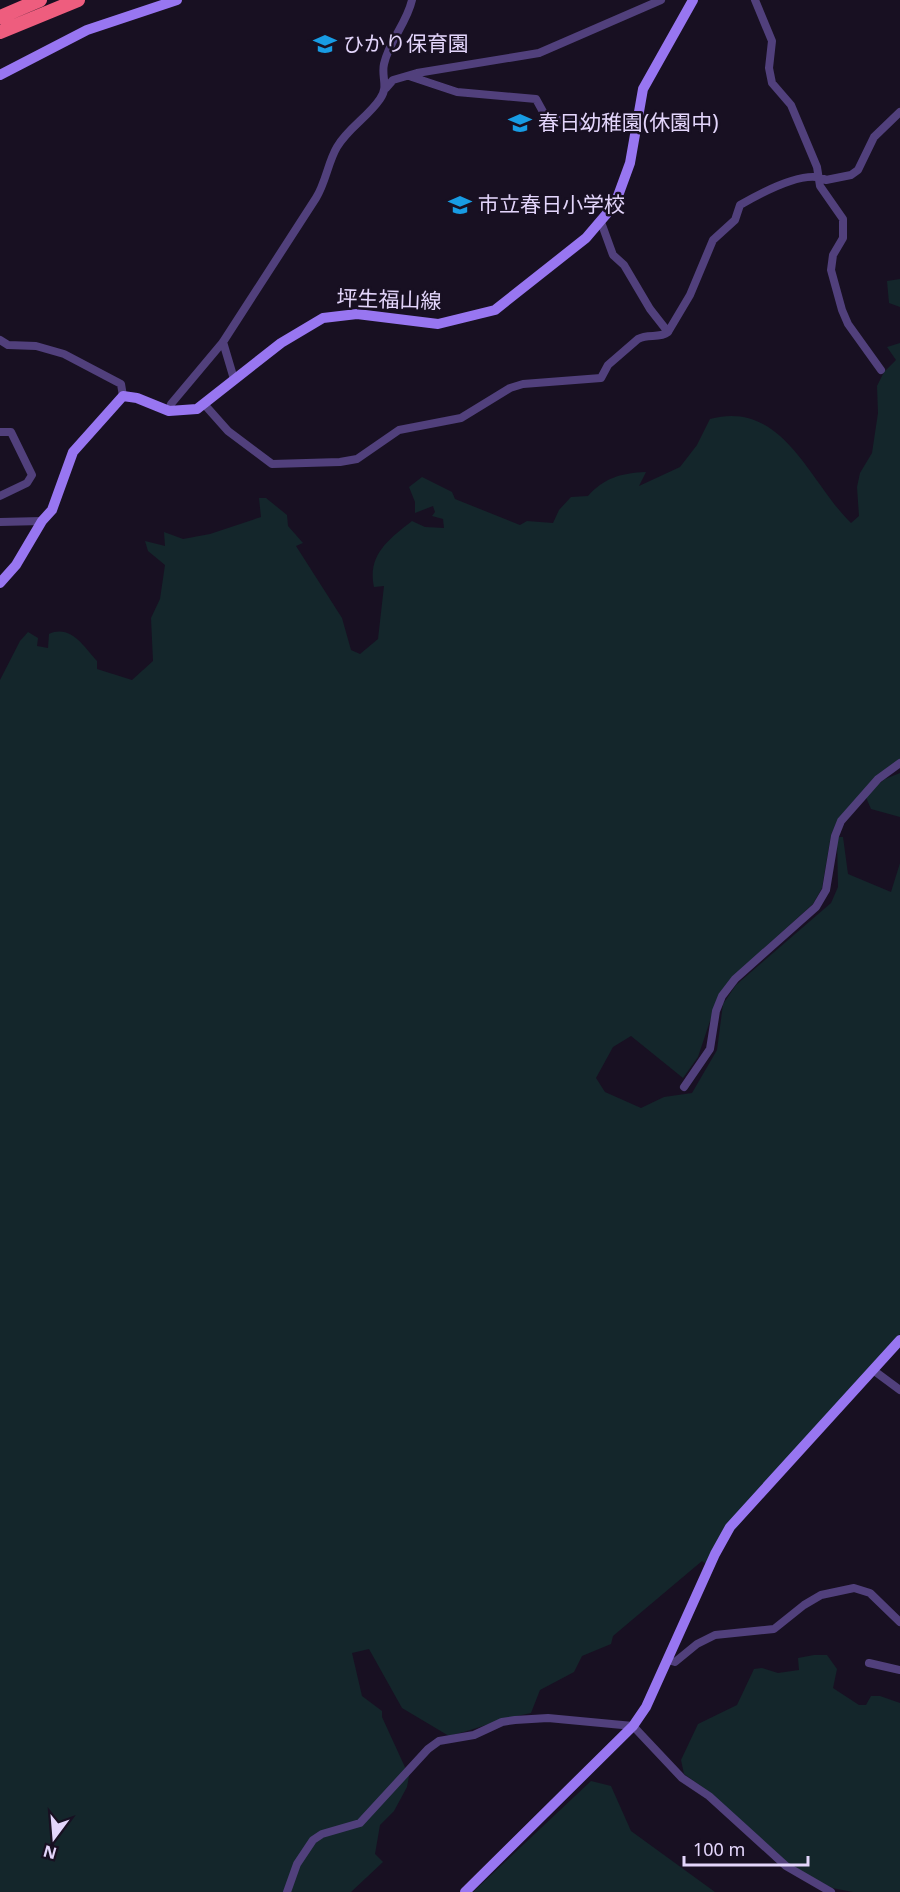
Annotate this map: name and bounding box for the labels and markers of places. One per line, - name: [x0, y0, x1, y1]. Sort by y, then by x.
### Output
- place label: ひかり保育園: [343, 29, 469, 57]
- school or university icon: ひかり保育園: [312, 31, 338, 57]
- place label: 春日幼稚園(休園中): [538, 108, 719, 136]
- school or university icon: 春日幼稚園(休園中): [507, 110, 533, 136]
- place label: 市立春日小学校: [478, 190, 625, 218]
- school or university icon: 市立春日小学校: [447, 192, 473, 218]

